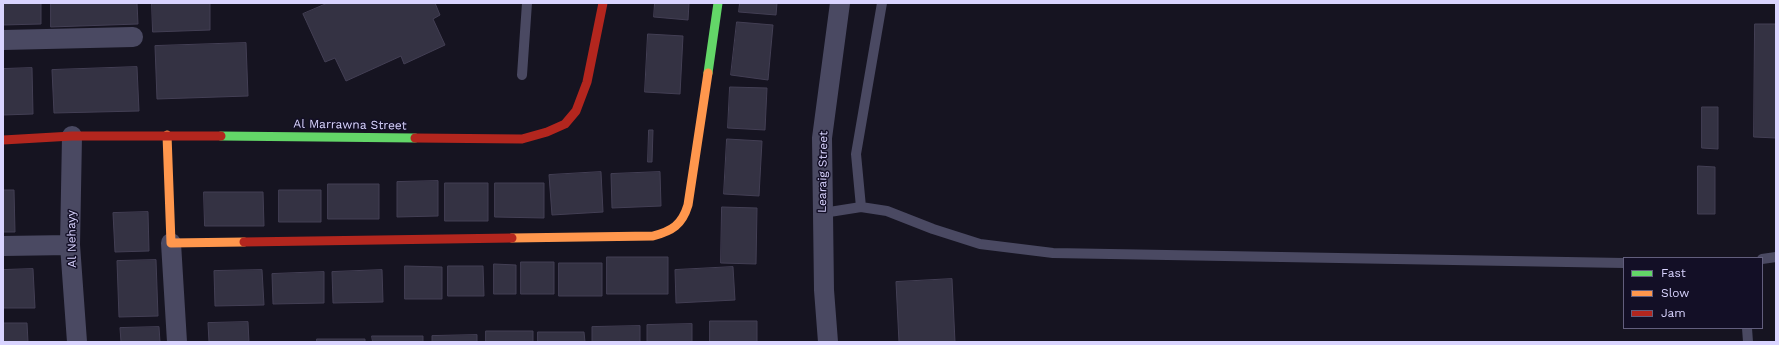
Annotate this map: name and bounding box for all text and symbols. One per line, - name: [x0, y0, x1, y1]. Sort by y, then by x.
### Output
- street label: Al Marrawna Street: [293, 117, 407, 133]
- street label: Learaig Street: [815, 131, 831, 213]
- street label: Al Nehayy: [64, 210, 80, 268]
- legend: [1623, 257, 1763, 329]
- text: Fast: [1661, 266, 1686, 280]
- text: Slow: [1661, 286, 1689, 300]
- text: Jam: [1661, 306, 1686, 320]

